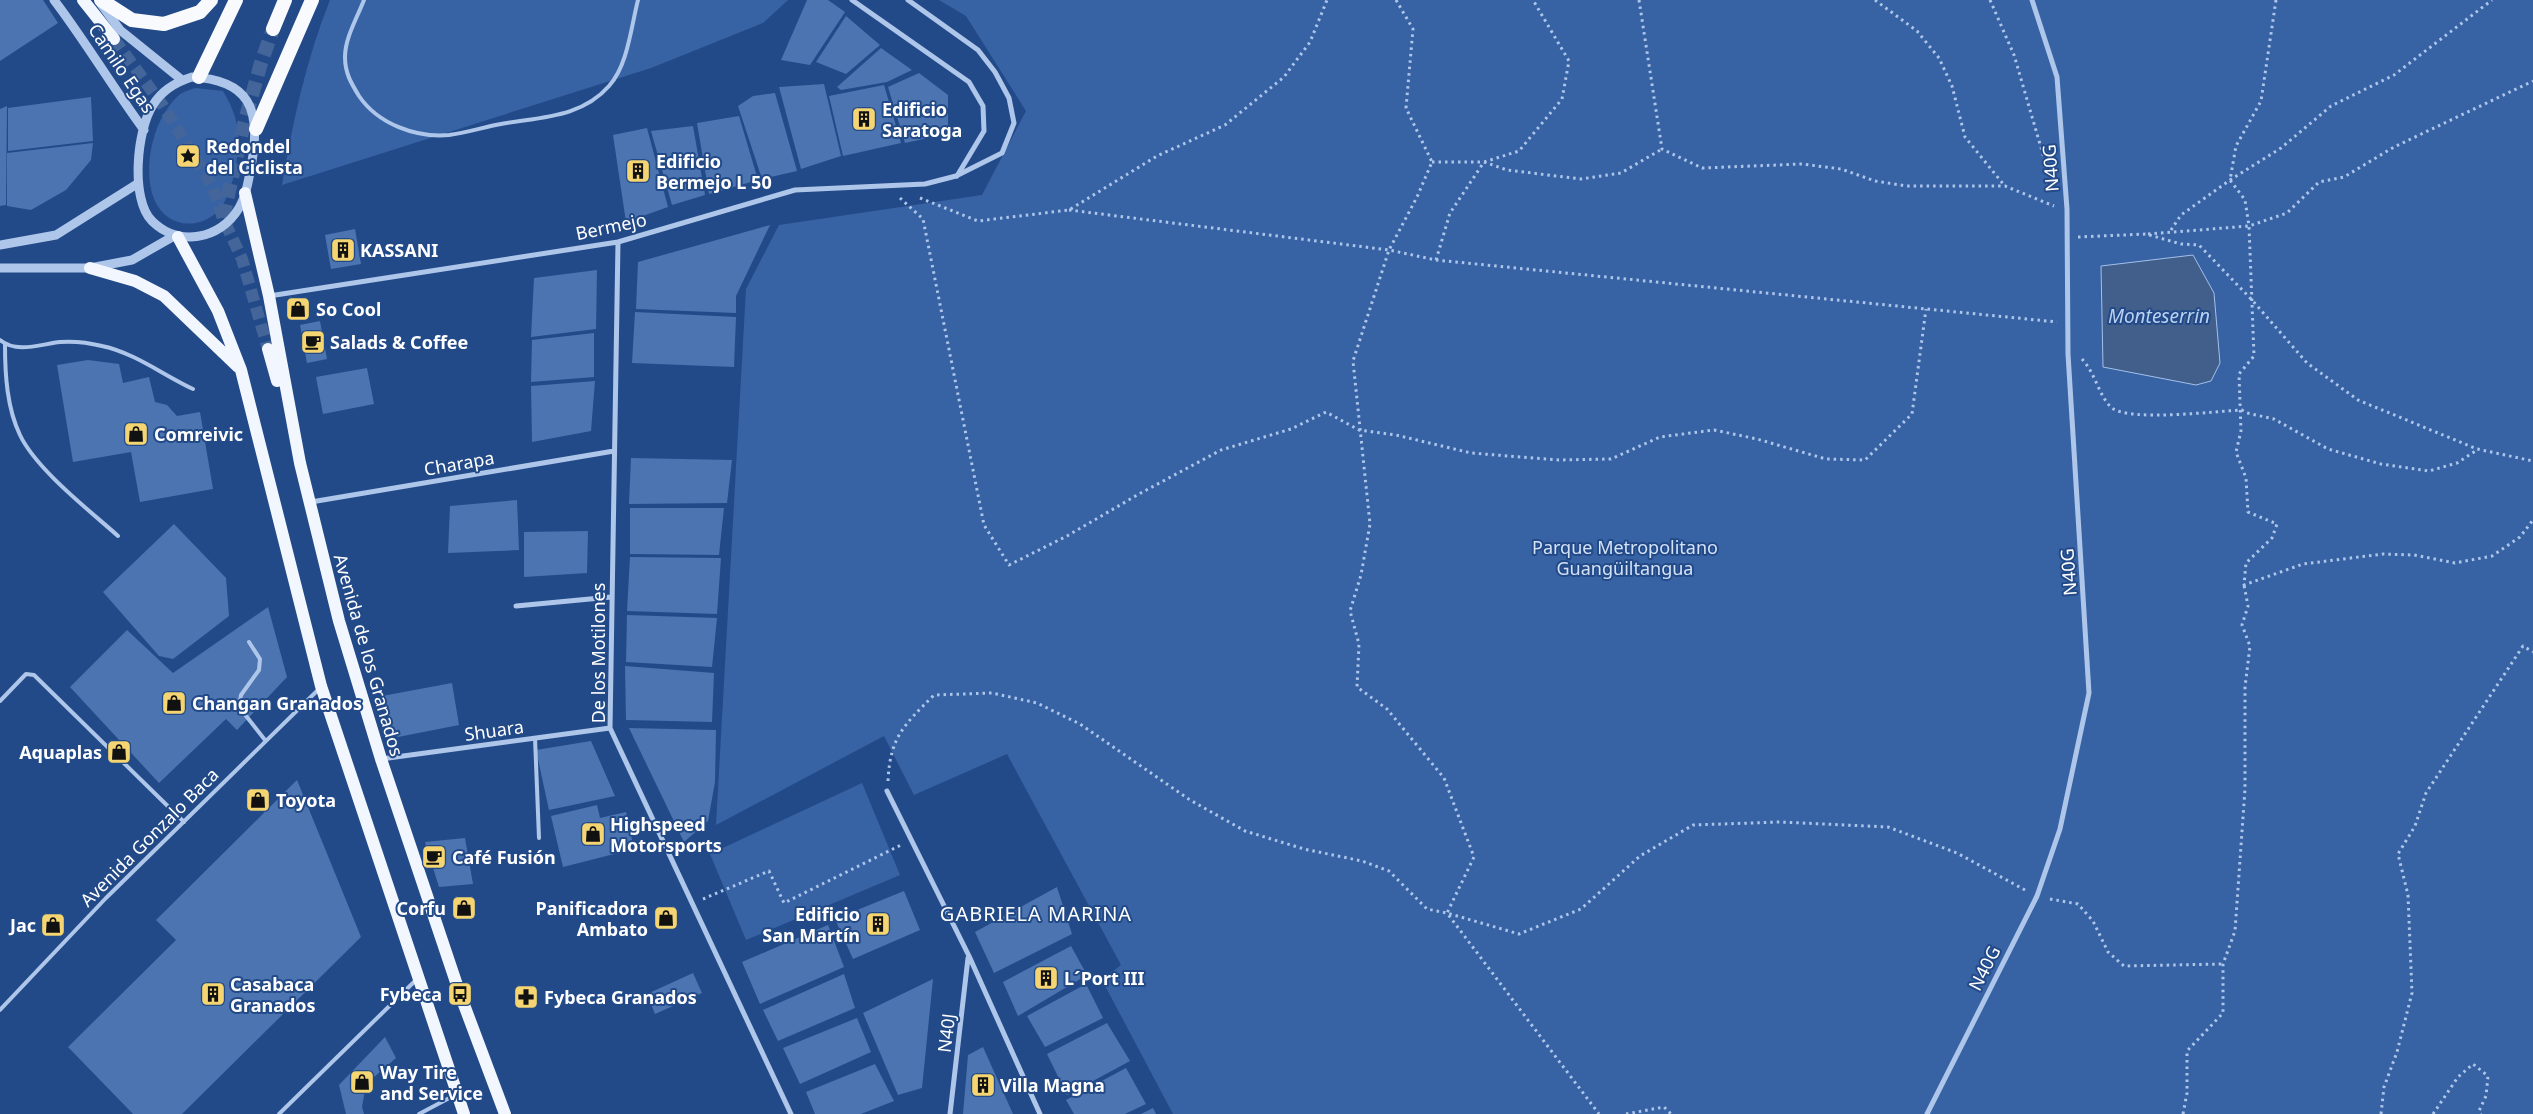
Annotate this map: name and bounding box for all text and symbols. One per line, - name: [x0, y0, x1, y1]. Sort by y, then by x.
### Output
- street label: Camilo Egas: [83, 19, 161, 117]
- place label: Edificio Saratoga: [882, 97, 962, 142]
- building icon: Edificio Saratoga: [851, 106, 877, 132]
- place label: Redondel del Ciclista: [206, 134, 303, 179]
- place icon: Redondel del Ciclista: [175, 143, 201, 169]
- street label: N40G: [2036, 144, 2064, 192]
- place label: Edificio Bermejo L 50: [656, 149, 772, 194]
- building icon: Edificio Bermejo L 50: [625, 158, 651, 184]
- street label: Bermejo: [573, 207, 649, 245]
- building icon: KASSANI: [330, 237, 356, 263]
- place label: KASSANI: [360, 238, 438, 262]
- shop icon: So Cool: [285, 296, 311, 322]
- place label: So Cool: [316, 297, 381, 321]
- water label: Monteserrin: [2108, 303, 2210, 329]
- cafe icon: Salads & Coffee: [300, 329, 326, 355]
- place label: Salads & Coffee: [330, 330, 468, 354]
- shop icon: Comreivic: [123, 421, 149, 447]
- place label: Comreivic: [154, 422, 243, 446]
- street label: Charapa: [422, 445, 496, 481]
- park label: Parque Metropolitano Guangüiltangua: [1532, 535, 1718, 580]
- street label: N40G: [2054, 548, 2082, 596]
- street label: Avenida de los Granados: [329, 551, 409, 759]
- street label: De los Motilones: [586, 583, 610, 723]
- shop icon: Changan Granados: [161, 690, 187, 716]
- place label: Changan Granados: [192, 691, 362, 715]
- street label: Shuara: [463, 714, 525, 746]
- shop icon: Aquaplas: [106, 739, 132, 765]
- place label: Aquaplas: [19, 740, 102, 764]
- street label: Avenida Gonzalo Baca: [74, 762, 224, 912]
- shop icon: Toyota: [245, 787, 271, 813]
- place label: Toyota: [276, 788, 336, 812]
- place label: Highspeed Motorsports: [610, 812, 722, 857]
- shop icon: Highspeed Motorsports: [580, 821, 606, 847]
- cafe icon: Café Fusión: [421, 844, 447, 870]
- place label: Café Fusión: [452, 845, 556, 869]
- shop icon: Corfu: [451, 895, 477, 921]
- place label: Corfu: [396, 896, 446, 920]
- place label: Panificadora Ambato: [535, 896, 648, 941]
- district label: GABRIELA MARINA: [940, 900, 1132, 927]
- place label: Edificio San Martín: [762, 902, 860, 947]
- shop icon: Panificadora Ambato: [653, 905, 679, 931]
- building icon: Edificio San Martín: [865, 911, 891, 937]
- shop icon: Jac: [40, 912, 66, 938]
- place label: Jac: [8, 913, 36, 937]
- street label: N40G: [1963, 941, 2005, 995]
- building icon: L´Port III: [1033, 965, 1059, 991]
- place label: L´Port III: [1064, 966, 1145, 990]
- place label: Casabaca Granados: [230, 972, 316, 1017]
- building icon: Casabaca Granados: [200, 981, 226, 1007]
- bus stop icon: Fybeca: [447, 981, 473, 1007]
- place label: Fybeca: [380, 982, 442, 1006]
- pharmacy icon: Fybeca Granados: [513, 984, 539, 1010]
- place label: Fybeca Granados: [544, 985, 697, 1009]
- street label: N40J: [932, 1012, 960, 1054]
- place label: Way Tire and Service: [380, 1060, 483, 1105]
- shop icon: Way Tire and Service: [349, 1069, 375, 1095]
- building icon: Villa Magna: [970, 1072, 996, 1098]
- place label: Villa Magna: [1000, 1073, 1105, 1097]

